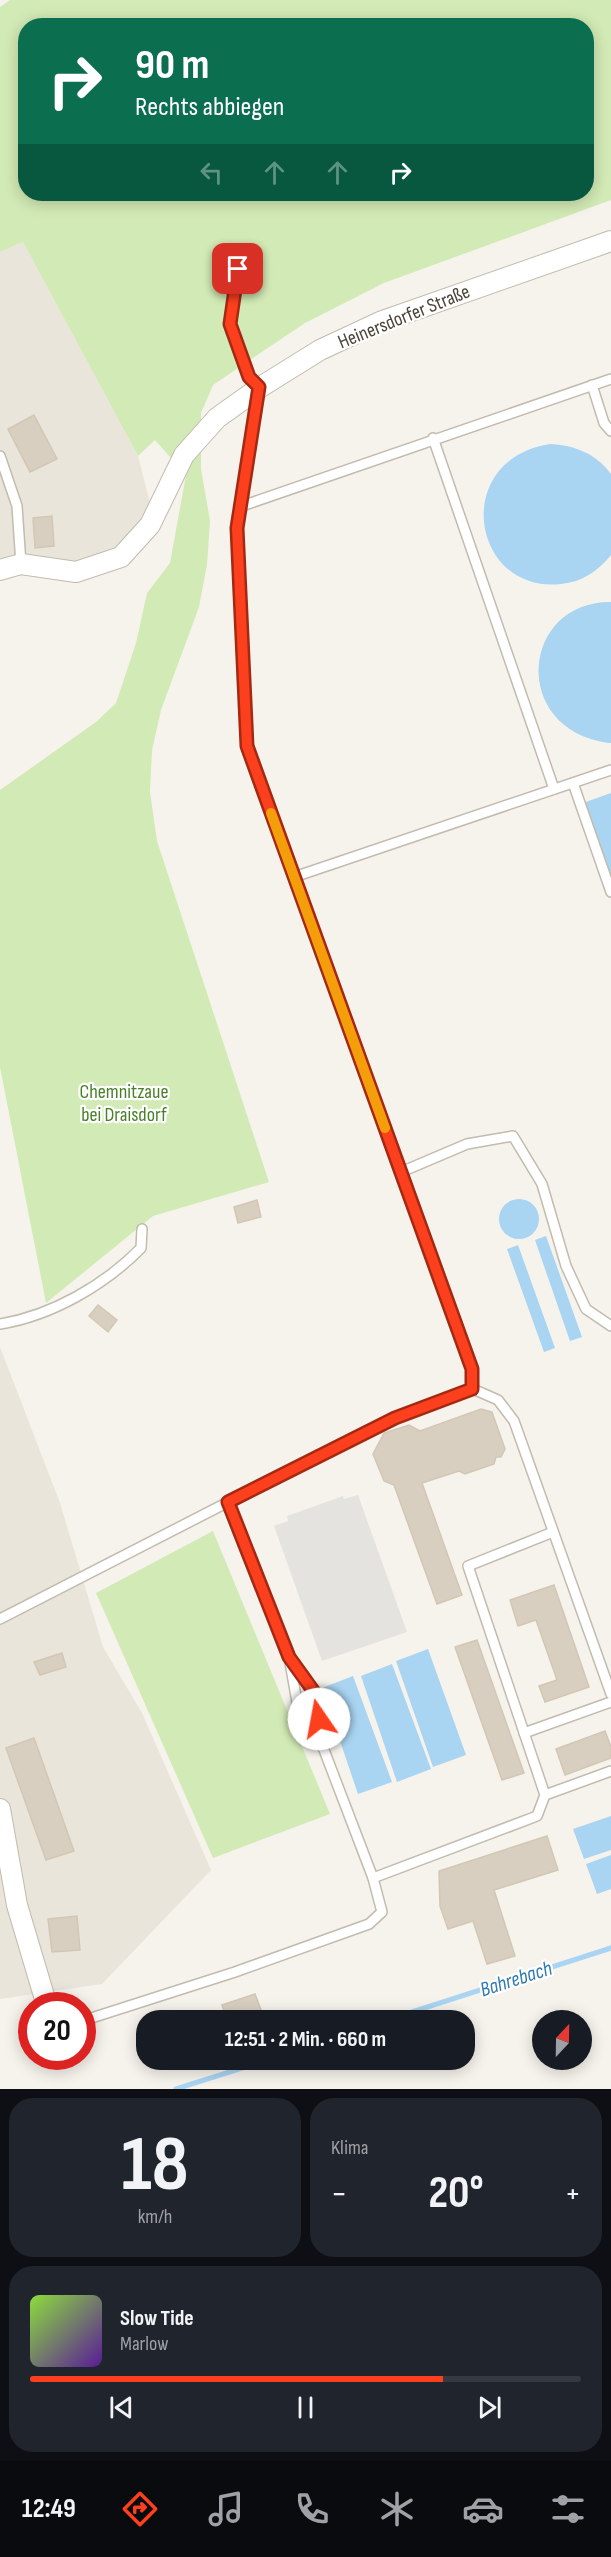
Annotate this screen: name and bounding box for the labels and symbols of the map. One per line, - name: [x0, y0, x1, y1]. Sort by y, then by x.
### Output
- pin: [212, 243, 263, 294]
- street label: Heinersdorfer Straße: [334, 280, 474, 354]
- park label: Chemnitzaue bei Draisdorf: [80, 1080, 168, 1127]
- position arrow: [287, 1687, 351, 1751]
- water label: Bahrebach: [477, 1956, 555, 2002]
- speed limit sign: 20: [18, 1992, 96, 2070]
- north arrow: [532, 2010, 592, 2070]

